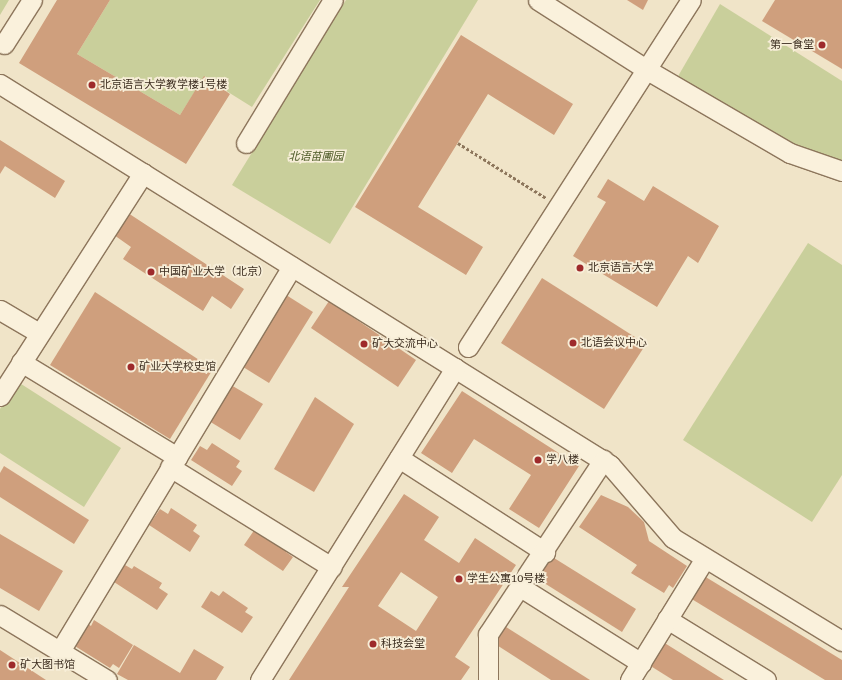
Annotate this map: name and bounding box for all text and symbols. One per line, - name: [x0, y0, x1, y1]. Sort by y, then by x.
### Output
- place label: 第一食堂: [770, 38, 814, 52]
- marker: 第一食堂: [817, 40, 827, 50]
- place label: 北京语言大学教学楼1号楼: [100, 78, 227, 92]
- marker: 北京语言大学教学楼1号楼: [87, 80, 97, 90]
- park label: 北语苗圃园: [289, 150, 343, 164]
- place label: 北京语言大学: [588, 261, 654, 275]
- marker: 北京语言大学: [575, 263, 585, 273]
- place label: 中国矿业大学（北京）: [159, 265, 269, 279]
- marker: 中国矿业大学（北京）: [146, 267, 156, 277]
- place label: 北语会议中心: [581, 336, 647, 350]
- place label: 矿大交流中心: [372, 337, 438, 351]
- marker: 北语会议中心: [568, 338, 578, 348]
- marker: 矿大交流中心: [359, 339, 369, 349]
- place label: 矿业大学校史馆: [139, 360, 216, 374]
- marker: 矿业大学校史馆: [126, 362, 136, 372]
- place label: 学八楼: [546, 453, 579, 467]
- marker: 学八楼: [533, 455, 543, 465]
- place label: 学生公寓10号楼: [467, 572, 545, 586]
- marker: 学生公寓10号楼: [454, 574, 464, 584]
- place label: 科技会堂: [381, 637, 425, 651]
- marker: 科技会堂: [368, 639, 378, 649]
- place label: 矿大图书馆: [20, 658, 75, 672]
- marker: 矿大图书馆: [7, 660, 17, 670]

